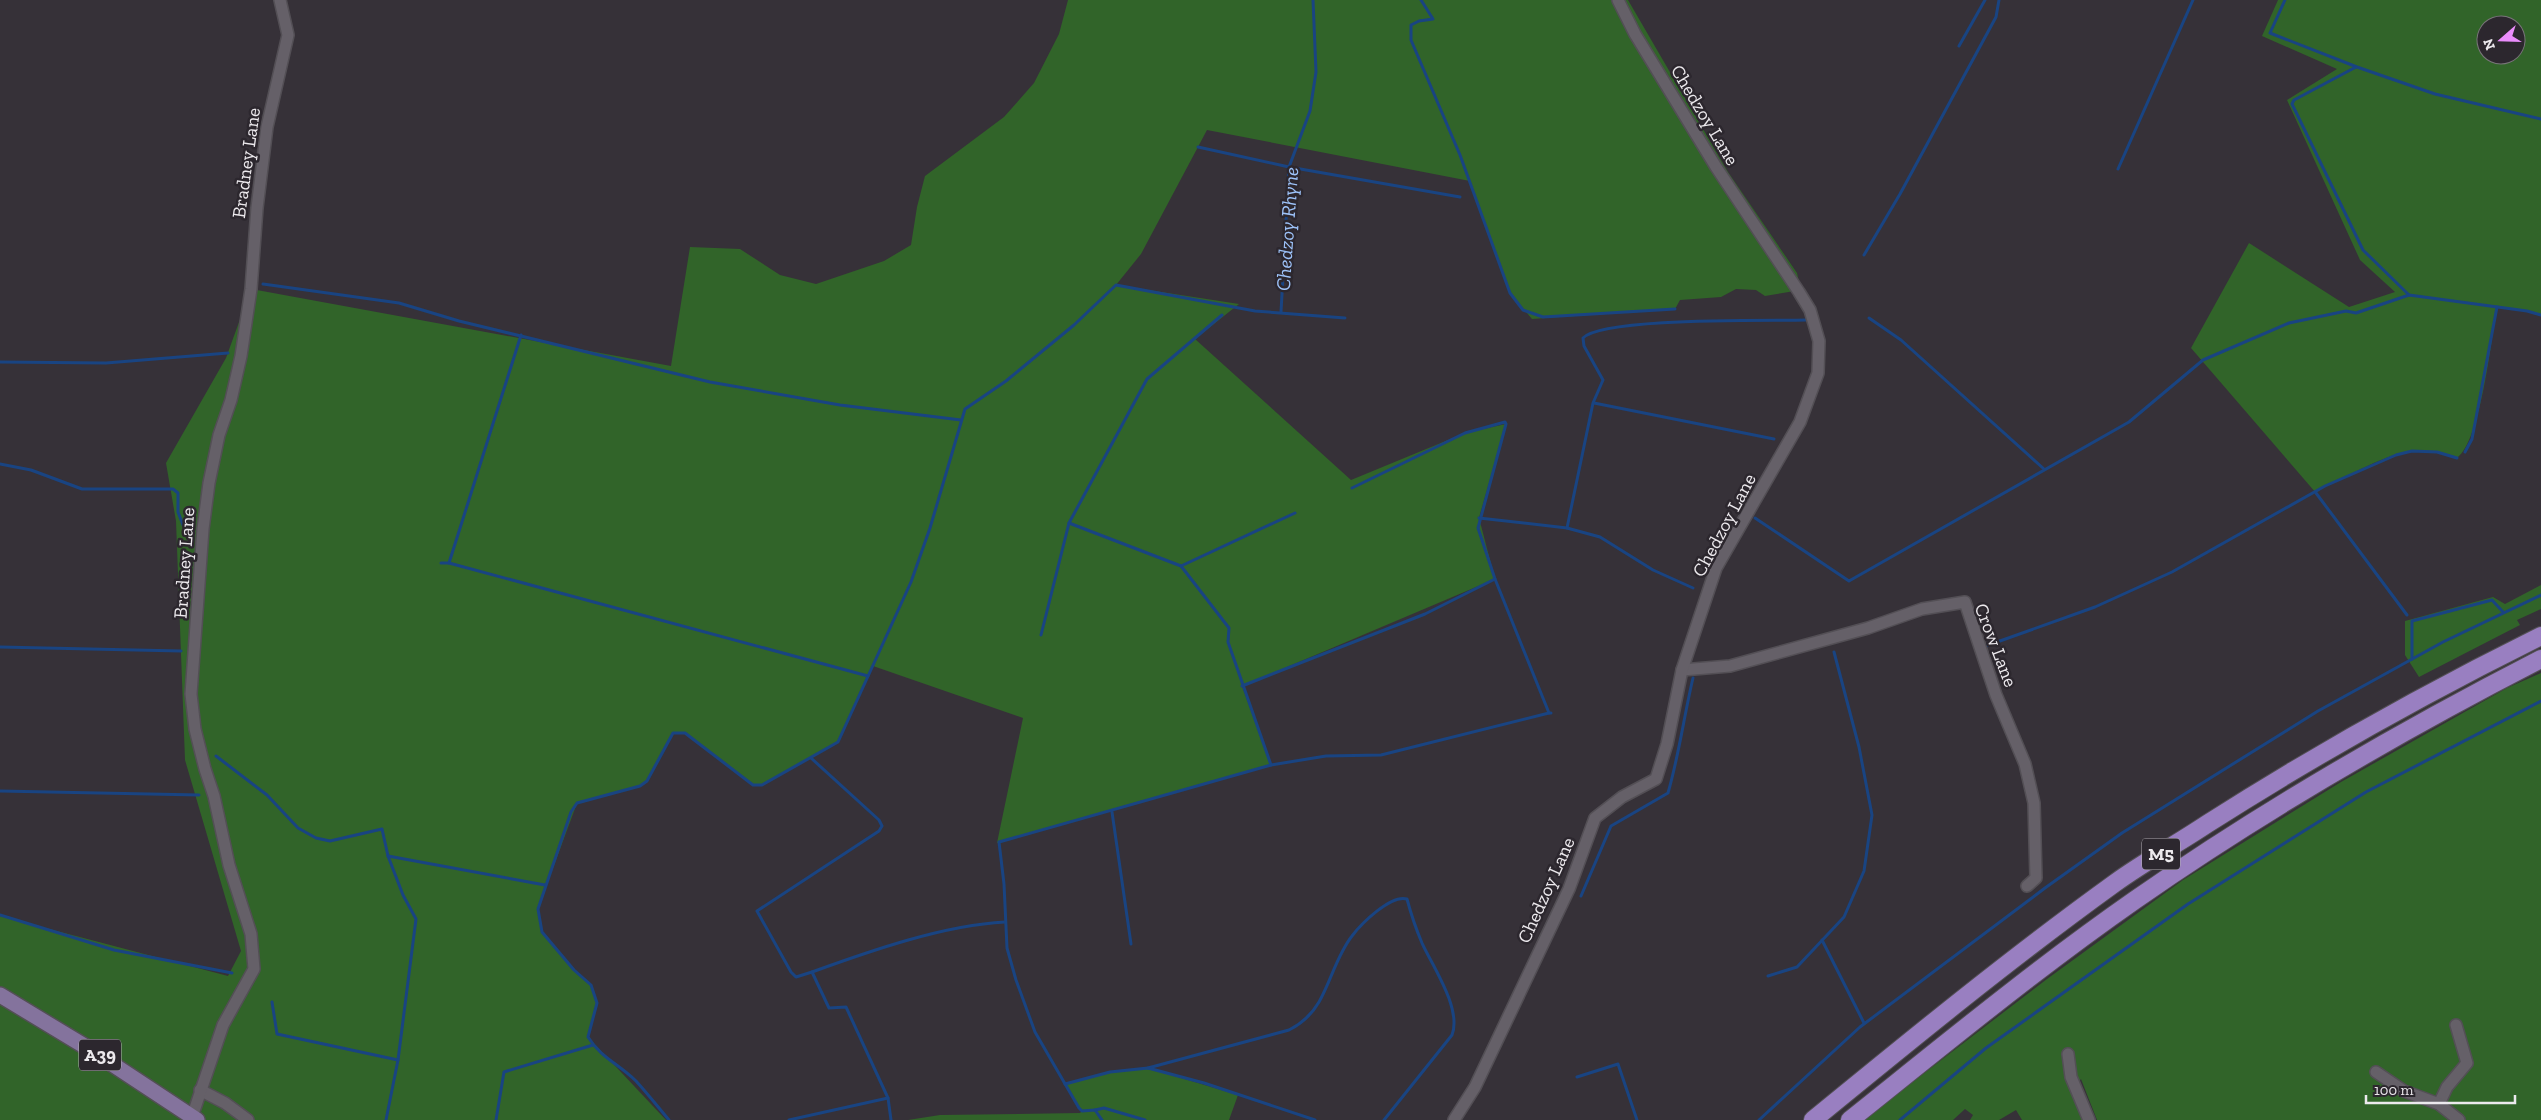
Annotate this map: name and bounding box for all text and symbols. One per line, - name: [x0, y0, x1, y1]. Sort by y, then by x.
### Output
- north arrow: [2476, 15, 2526, 65]
- text: N: [2479, 36, 2499, 52]
- street label: Chedzoy Lane: [1666, 60, 1744, 170]
- street label: Bradney Lane: [227, 106, 265, 220]
- water label: Chedzoy Rhyne: [1271, 166, 1303, 292]
- street label: Chedzoy Lane: [1687, 469, 1761, 580]
- street label: Bradney Lane: [169, 507, 199, 619]
- street label: Crow Lane: [1970, 600, 2022, 690]
- street label: Chedzoy Lane: [1512, 833, 1580, 947]
- road number: M5: [2142, 839, 2180, 870]
- road number: A39: [79, 1040, 121, 1070]
- scale bar: [2366, 1072, 2515, 1104]
- text: 100 m: [2374, 1081, 2413, 1099]

